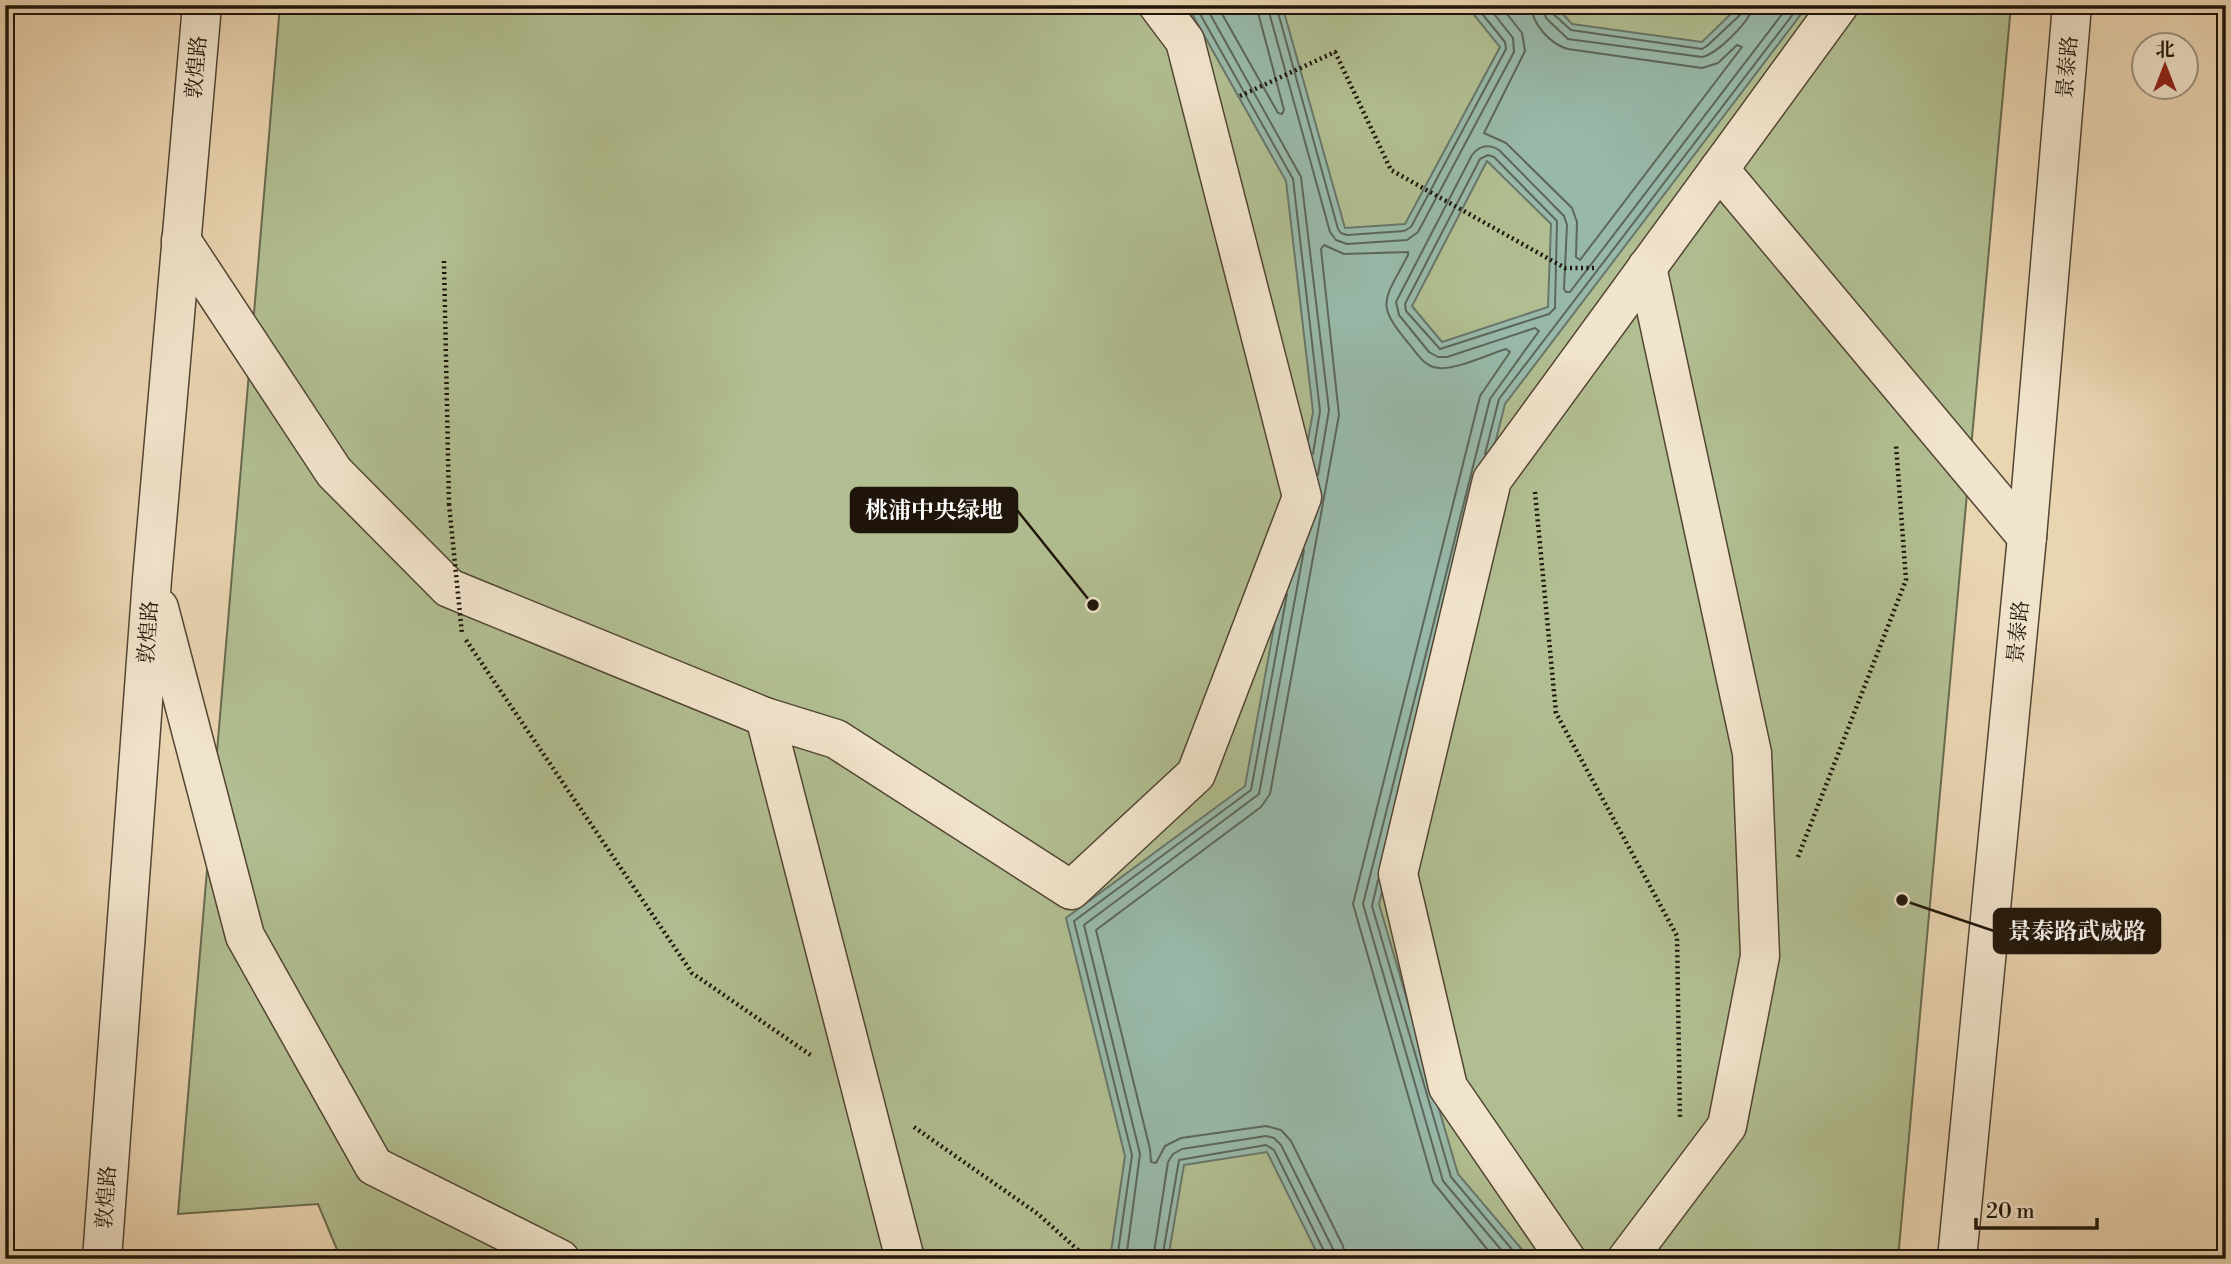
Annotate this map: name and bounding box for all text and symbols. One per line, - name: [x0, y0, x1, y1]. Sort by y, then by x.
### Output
- north arrow: [2130, 32, 2200, 102]
- street label: 敦煌路: [181, 35, 213, 100]
- street label: 景泰路: [2052, 35, 2084, 100]
- text: 北: [2155, 38, 2175, 62]
- callout: 桃浦中央绿地: [851, 488, 1017, 532]
- text: 桃浦中央绿地: [865, 497, 1003, 525]
- street label: 景泰路: [2003, 599, 2035, 665]
- street label: 敦煌路: [134, 600, 164, 664]
- callout: 景泰路武威路: [1994, 909, 2160, 953]
- text: 景泰路武威路: [2008, 918, 2146, 946]
- street label: 敦煌路: [92, 1165, 122, 1229]
- scale bar: [1976, 1187, 2096, 1231]
- text: 20 m: [1986, 1199, 2035, 1225]

